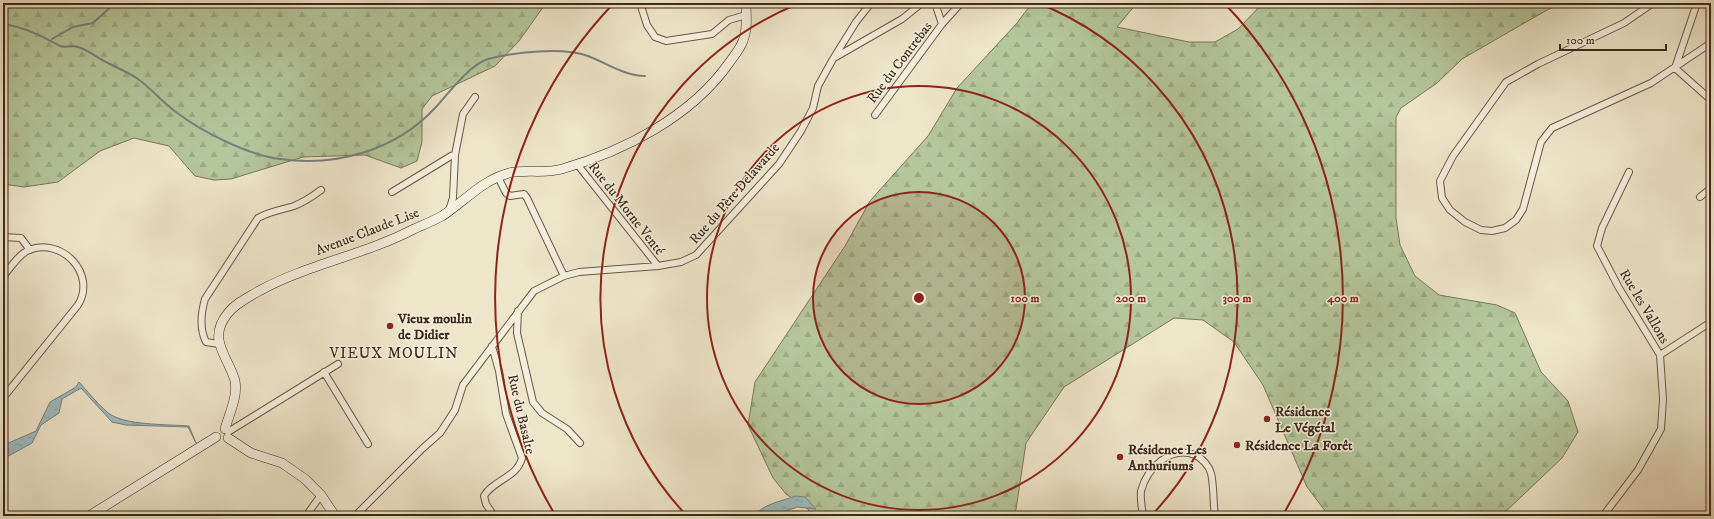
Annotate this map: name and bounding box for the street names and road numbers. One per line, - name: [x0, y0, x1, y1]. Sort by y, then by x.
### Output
- street label: Rue du Contrebas: [863, 18, 937, 107]
- street label: Rue du Père Delawarde: [686, 139, 784, 248]
- street label: Rue du Morne Venté: [584, 158, 668, 259]
- street label: Avenue Claude Lise: [313, 204, 422, 260]
- street label: Rue les Vallons: [1615, 266, 1674, 347]
- street label: Rue du Basalte: [503, 373, 539, 456]

